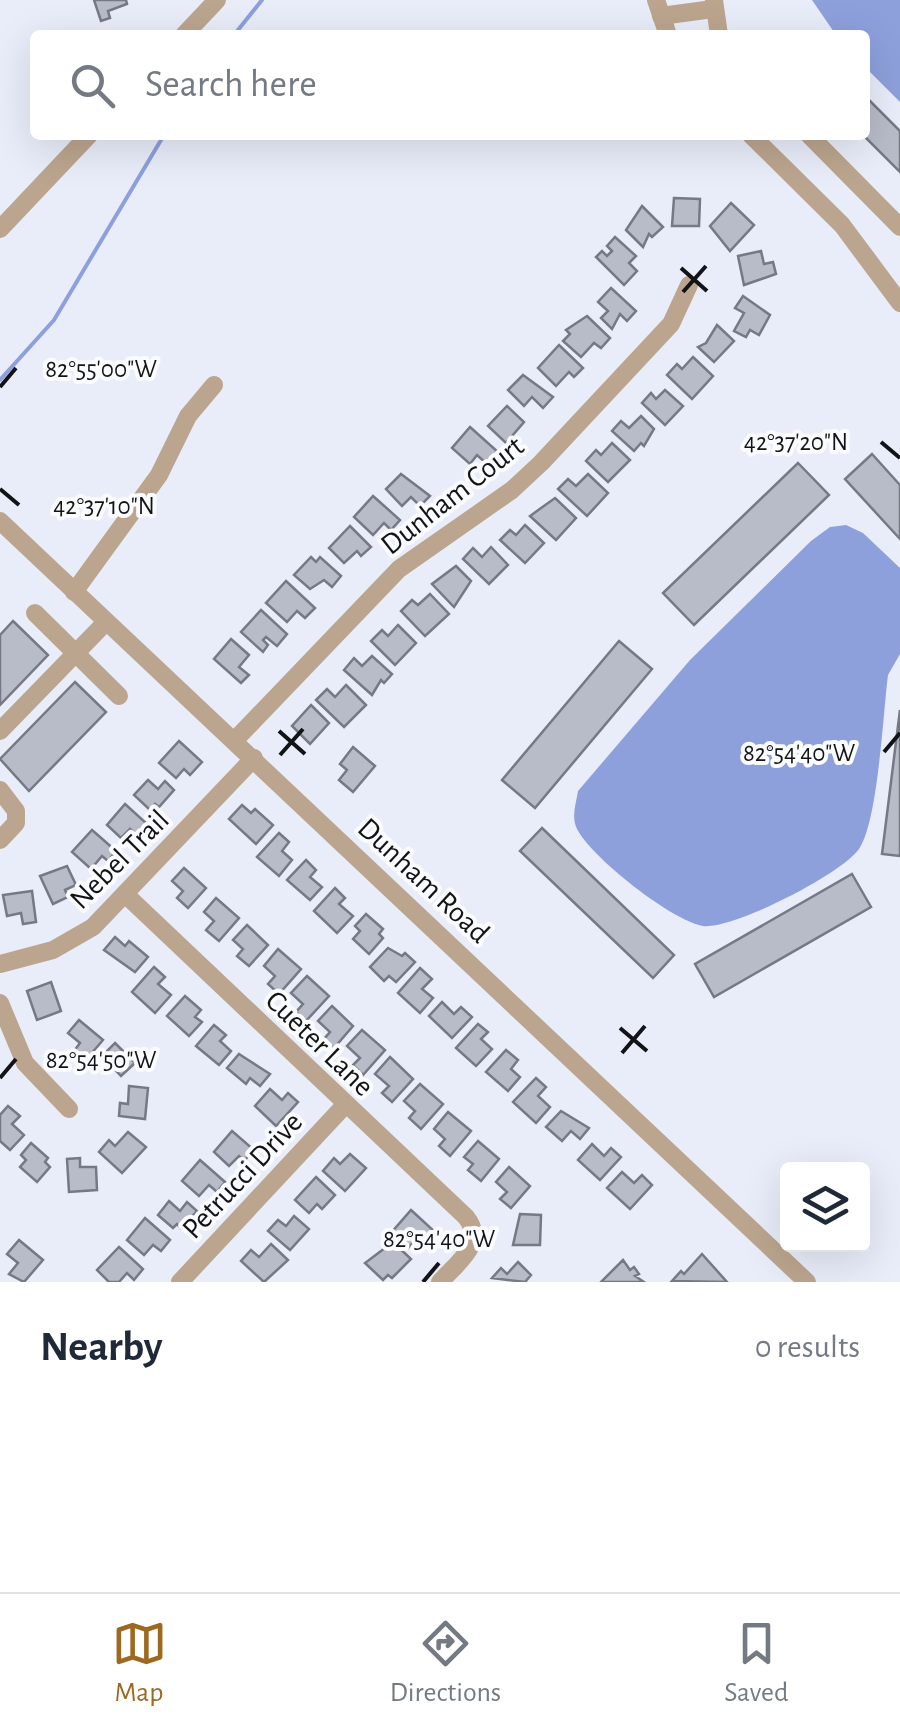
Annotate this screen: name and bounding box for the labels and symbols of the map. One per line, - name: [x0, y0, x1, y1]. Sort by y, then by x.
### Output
- text: 82°55'00"W: [45, 357, 158, 382]
- text: 42°37'20"N: [744, 430, 848, 455]
- street label: Dunham Court: [376, 431, 530, 561]
- text: 42°37'10"N: [53, 494, 155, 519]
- text: 82°54'40"W: [743, 741, 856, 766]
- street label: Nebel Trail: [65, 805, 175, 915]
- street label: Dunham Road: [352, 813, 495, 949]
- street label: Cueter Lane: [260, 985, 379, 1102]
- text: 82°54'50"W: [46, 1048, 157, 1073]
- street label: Petrucci Drive: [177, 1107, 308, 1245]
- text: 82°54'40"W: [383, 1227, 496, 1252]

